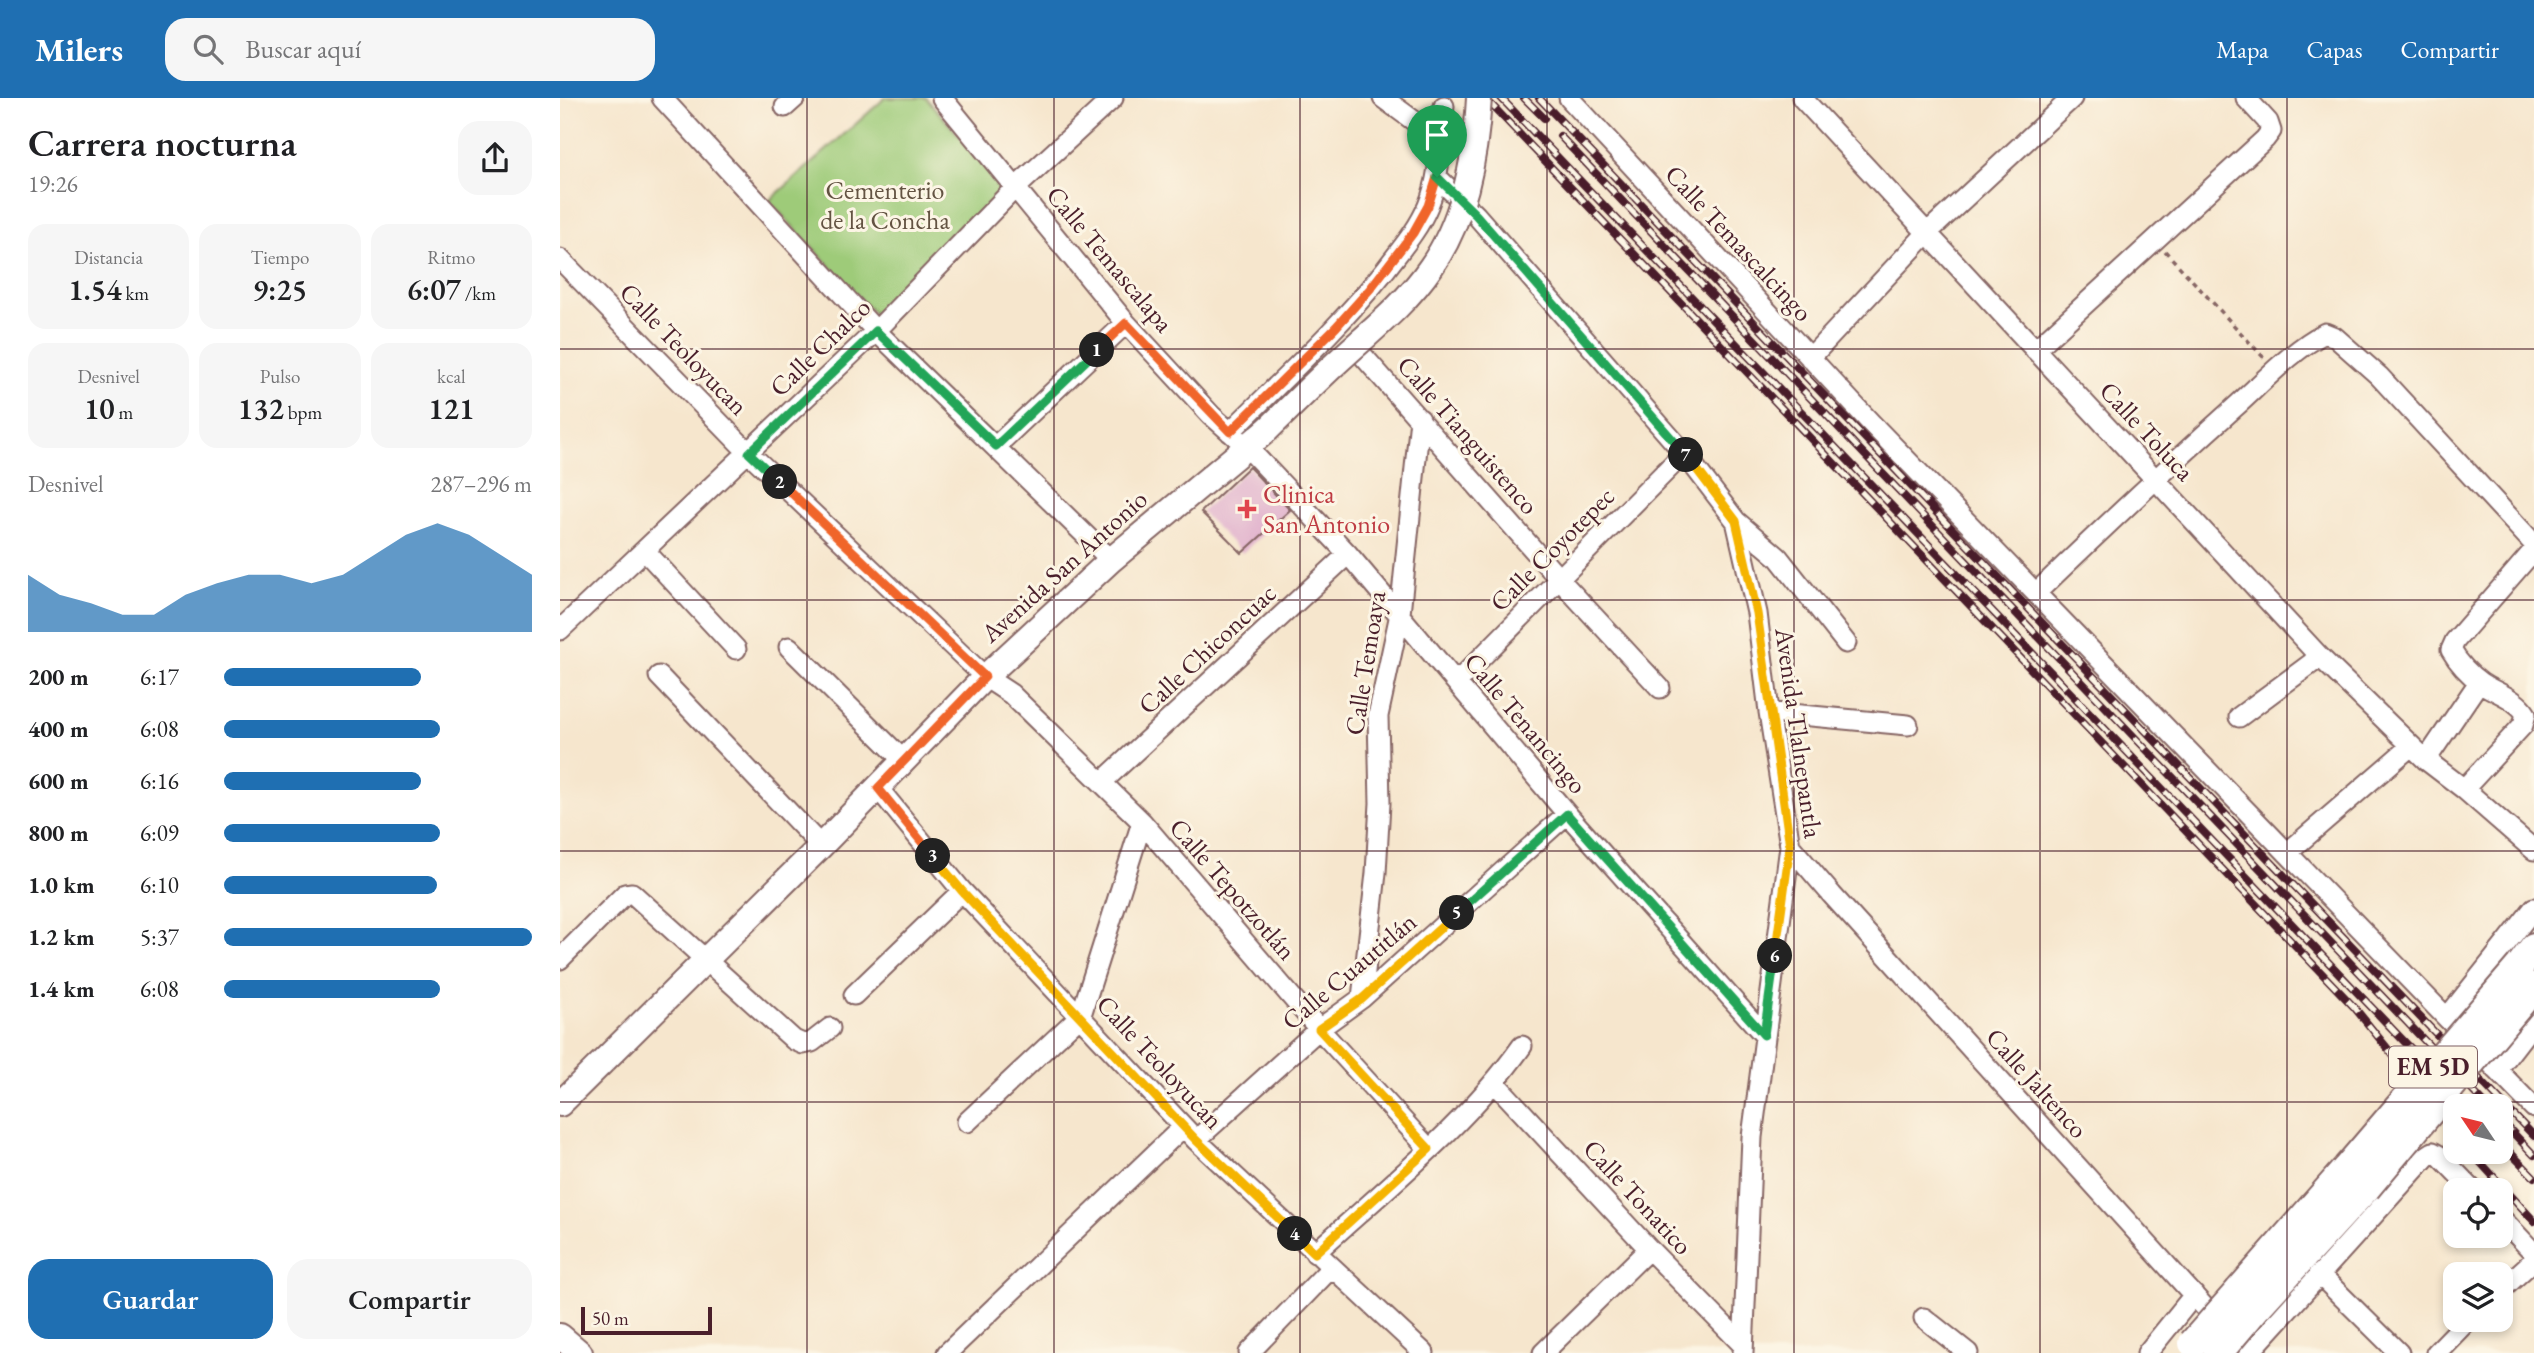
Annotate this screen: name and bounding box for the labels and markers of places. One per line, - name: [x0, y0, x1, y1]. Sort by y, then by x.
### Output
- pin: [1407, 105, 1467, 177]
- pin: 1: [1080, 332, 1114, 368]
- pin: 7: [1668, 438, 1704, 472]
- pin: 2: [762, 464, 798, 500]
- place label: Clinica San Antonio: [1263, 477, 1390, 541]
- marker: Clinica San Antonio: [1237, 499, 1257, 519]
- pin: 3: [916, 838, 950, 874]
- pin: 5: [1440, 896, 1474, 930]
- pin: 6: [1758, 938, 1792, 974]
- pin: 4: [1278, 1216, 1312, 1252]

